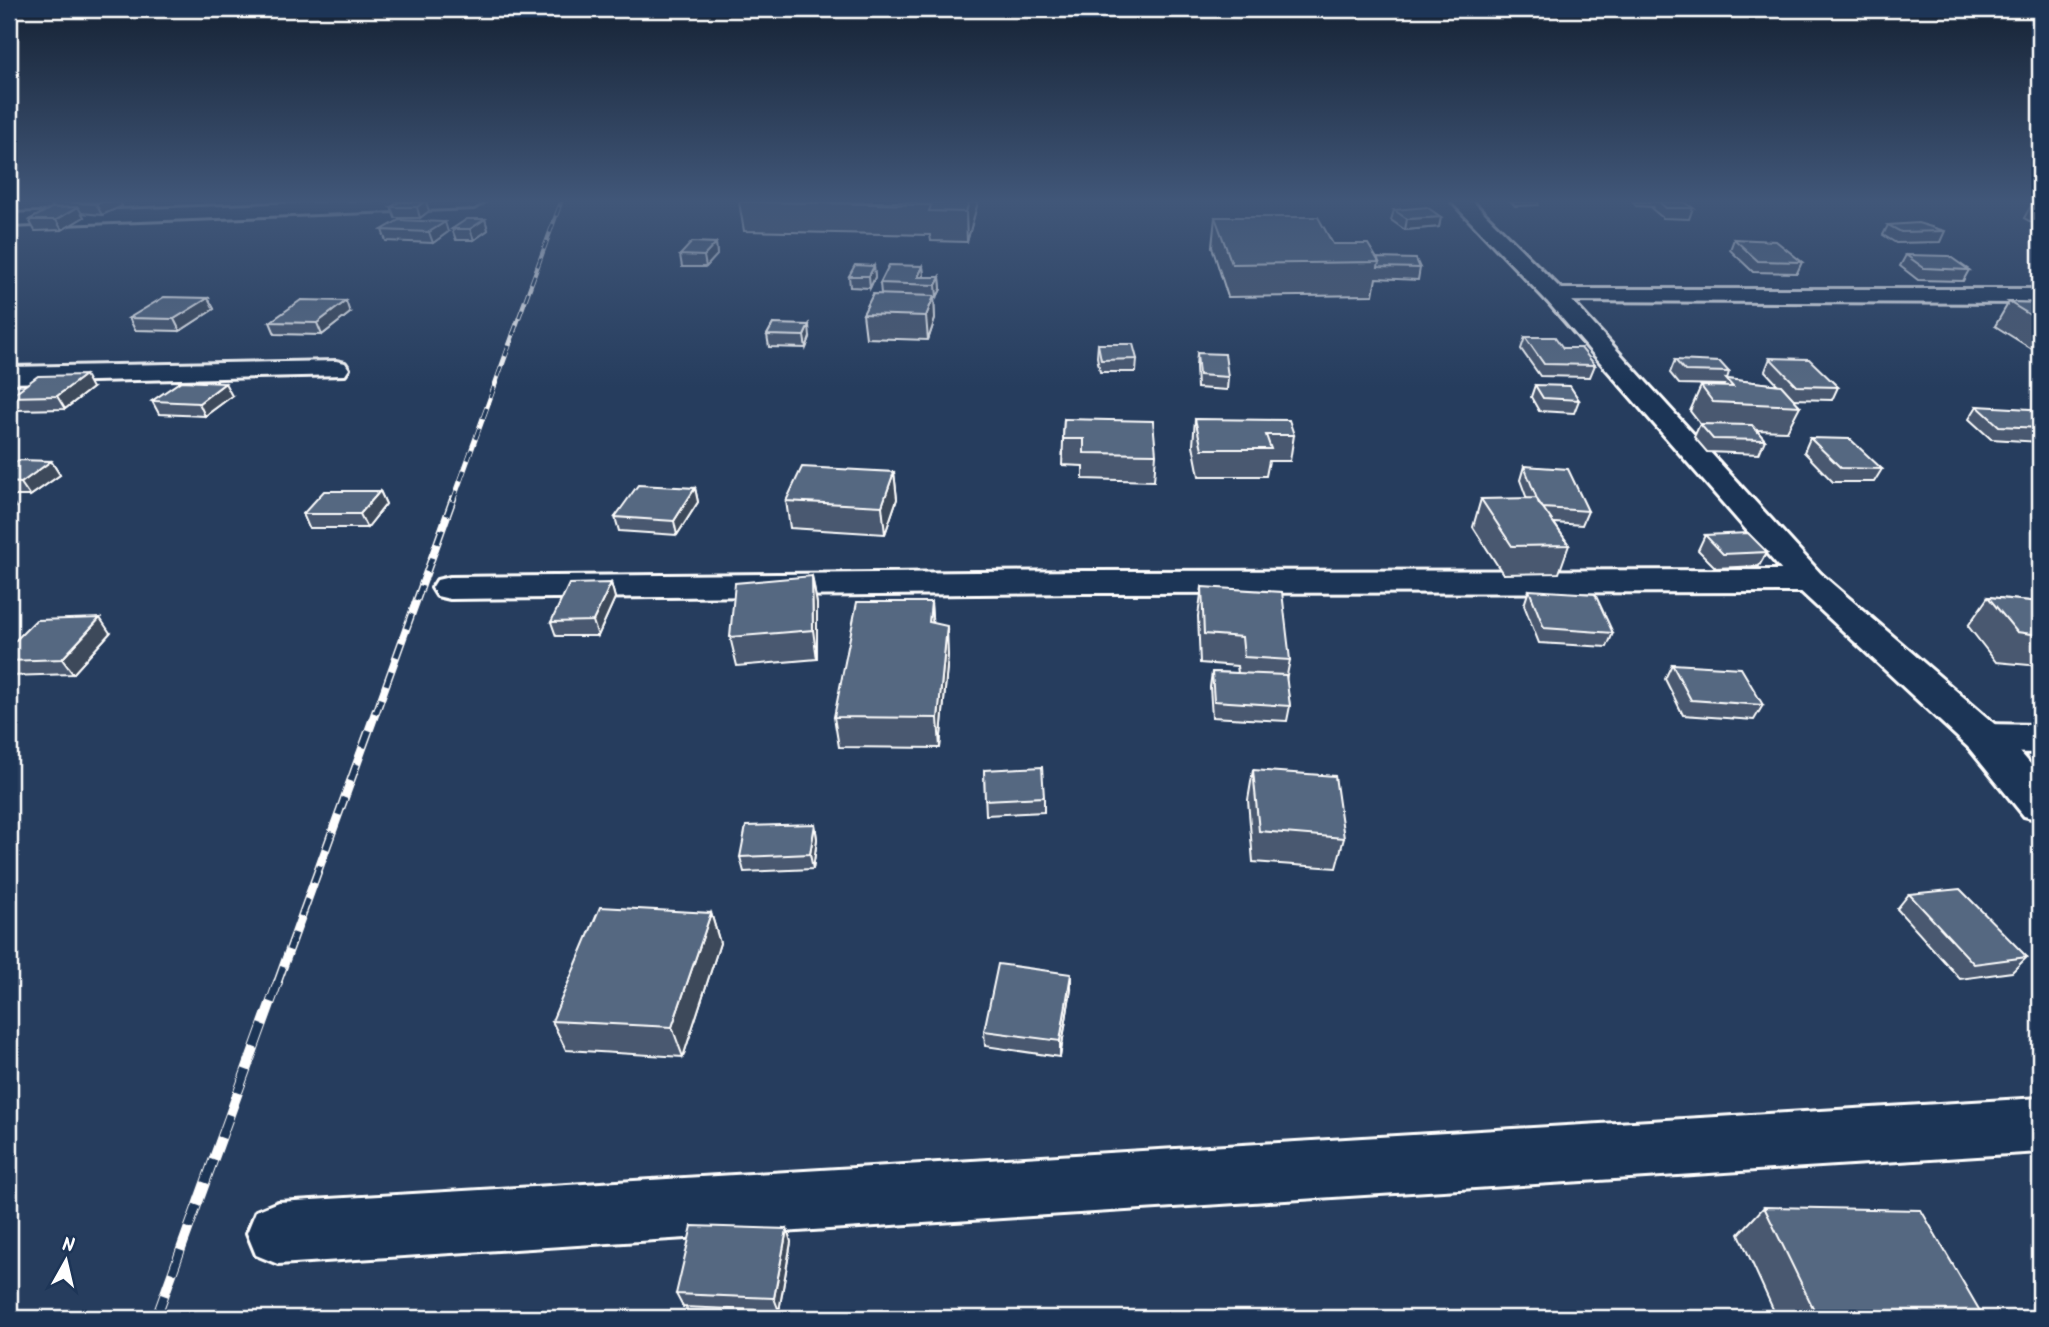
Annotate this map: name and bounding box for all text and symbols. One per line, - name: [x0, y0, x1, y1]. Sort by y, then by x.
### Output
- north arrow: [32, 1226, 102, 1296]
- text: N: [60, 1230, 76, 1262]

